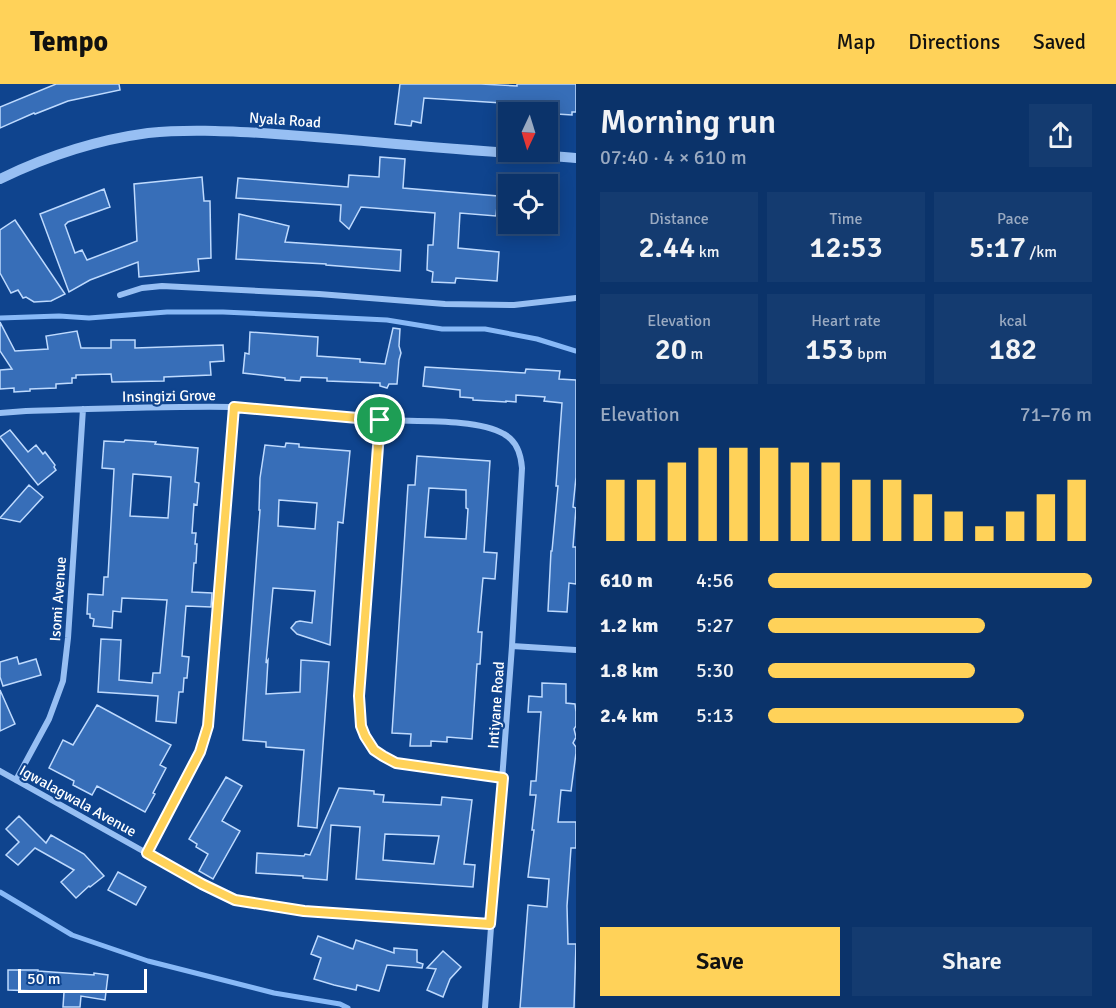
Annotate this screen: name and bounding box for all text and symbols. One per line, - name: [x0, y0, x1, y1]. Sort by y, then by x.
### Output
- text: Tempo: [30, 25, 108, 59]
- text: Map: [837, 29, 875, 55]
- text: Directions: [908, 29, 1000, 55]
- text: Saved: [1033, 29, 1086, 55]
- north arrow: [498, 102, 558, 162]
- map controls: [498, 102, 558, 234]
- text: Morning run: [600, 102, 776, 143]
- button: share: [1029, 104, 1092, 167]
- street label: Nyala Road: [248, 109, 322, 131]
- text: 07:40 · 4 × 610 m: [600, 145, 747, 170]
- button: locate: [498, 174, 558, 234]
- text: Distance: [649, 209, 709, 229]
- text: Time: [830, 209, 862, 229]
- text: Pace: [997, 209, 1029, 229]
- text: 2.44: [638, 229, 695, 266]
- text: 12:53: [809, 229, 883, 266]
- text: 5:17: [969, 229, 1026, 266]
- text: km: [695, 242, 720, 262]
- text: /km: [1026, 242, 1057, 262]
- text: Elevation: [647, 311, 711, 331]
- text: Heart rate: [811, 311, 881, 331]
- text: kcal: [999, 311, 1027, 331]
- text: 20: [655, 331, 687, 368]
- text: 153: [805, 331, 854, 368]
- text: 182: [989, 331, 1037, 368]
- text: m: [687, 344, 703, 364]
- text: bpm: [854, 344, 887, 364]
- street label: Insingizi Grove: [122, 386, 216, 406]
- pin: [354, 394, 405, 445]
- text: Elevation: [600, 402, 680, 427]
- text: 71–76 m: [1020, 402, 1092, 427]
- icon: arrive: [363, 403, 396, 436]
- street label: Isomi Avenue: [46, 556, 70, 642]
- text: 610 m: [600, 568, 653, 593]
- text: 4:56: [696, 568, 734, 593]
- text: 1.2 km: [600, 613, 658, 638]
- text: 5:27: [696, 613, 734, 638]
- text: 1.8 km: [600, 658, 658, 683]
- text: 5:30: [696, 658, 734, 683]
- street label: Intiyane Road: [484, 661, 508, 749]
- text: 2.4 km: [600, 703, 658, 728]
- text: 5:13: [696, 703, 734, 728]
- street label: Igwalagwala Avenue: [16, 761, 140, 841]
- button: Save: [600, 927, 840, 996]
- button: Share: [852, 927, 1092, 996]
- scale bar: [18, 966, 147, 994]
- text: 50 m: [27, 969, 61, 989]

